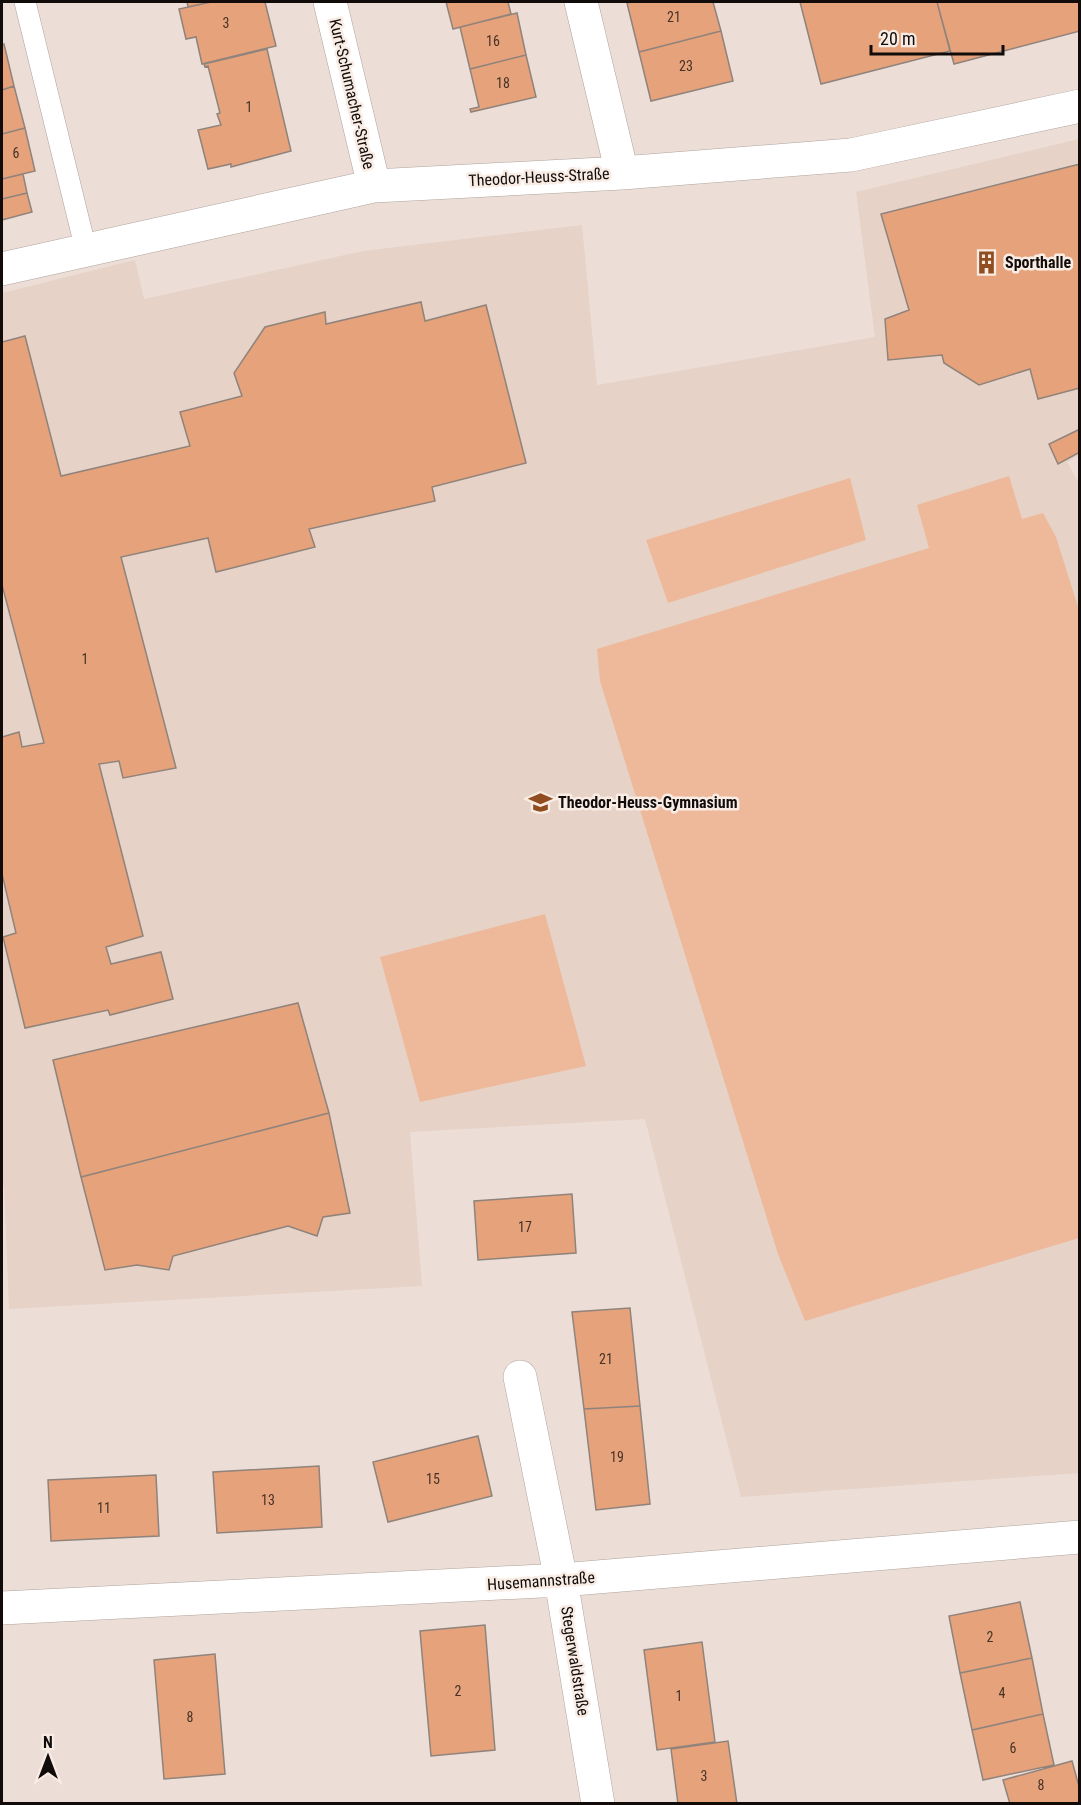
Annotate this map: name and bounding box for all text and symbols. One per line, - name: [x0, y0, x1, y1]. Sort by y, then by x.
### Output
- house number: 21: [667, 9, 681, 25]
- house number: 3: [223, 15, 229, 31]
- street label: Kurt-Schumacher-Straße: [325, 17, 379, 171]
- scale bar: [871, 18, 1003, 56]
- text: 20 m: [880, 28, 915, 49]
- house number: 16: [486, 33, 500, 49]
- house number: 23: [679, 58, 693, 74]
- house number: 18: [496, 75, 510, 91]
- house number: 1: [246, 99, 252, 115]
- house number: 6: [13, 145, 20, 161]
- street label: Theodor-Heuss-Straße: [468, 164, 610, 190]
- building icon: Sporthalle: [974, 249, 1000, 275]
- place label: Sporthalle: [1005, 253, 1072, 272]
- house number: 1: [82, 651, 88, 667]
- school or university icon: Theodor-Heuss-Gymnasium: [527, 789, 553, 815]
- place label: Theodor-Heuss-Gymnasium: [558, 793, 738, 812]
- house number: 17: [518, 1219, 532, 1235]
- house number: 21: [599, 1351, 613, 1367]
- house number: 19: [610, 1449, 624, 1465]
- house number: 15: [426, 1471, 440, 1487]
- house number: 13: [261, 1492, 275, 1508]
- house number: 11: [97, 1500, 111, 1516]
- street label: Husemannstraße: [487, 1568, 595, 1594]
- street label: Stegerwaldstraße: [557, 1605, 593, 1717]
- house number: 2: [987, 1629, 994, 1645]
- house number: 2: [455, 1683, 462, 1699]
- house number: 4: [999, 1685, 1006, 1701]
- house number: 1: [676, 1688, 682, 1704]
- house number: 8: [187, 1709, 194, 1725]
- north arrow: [18, 1727, 78, 1787]
- text: N: [43, 1733, 53, 1752]
- house number: 6: [1010, 1740, 1017, 1756]
- house number: 3: [701, 1768, 707, 1784]
- house number: 8: [1038, 1777, 1045, 1793]

